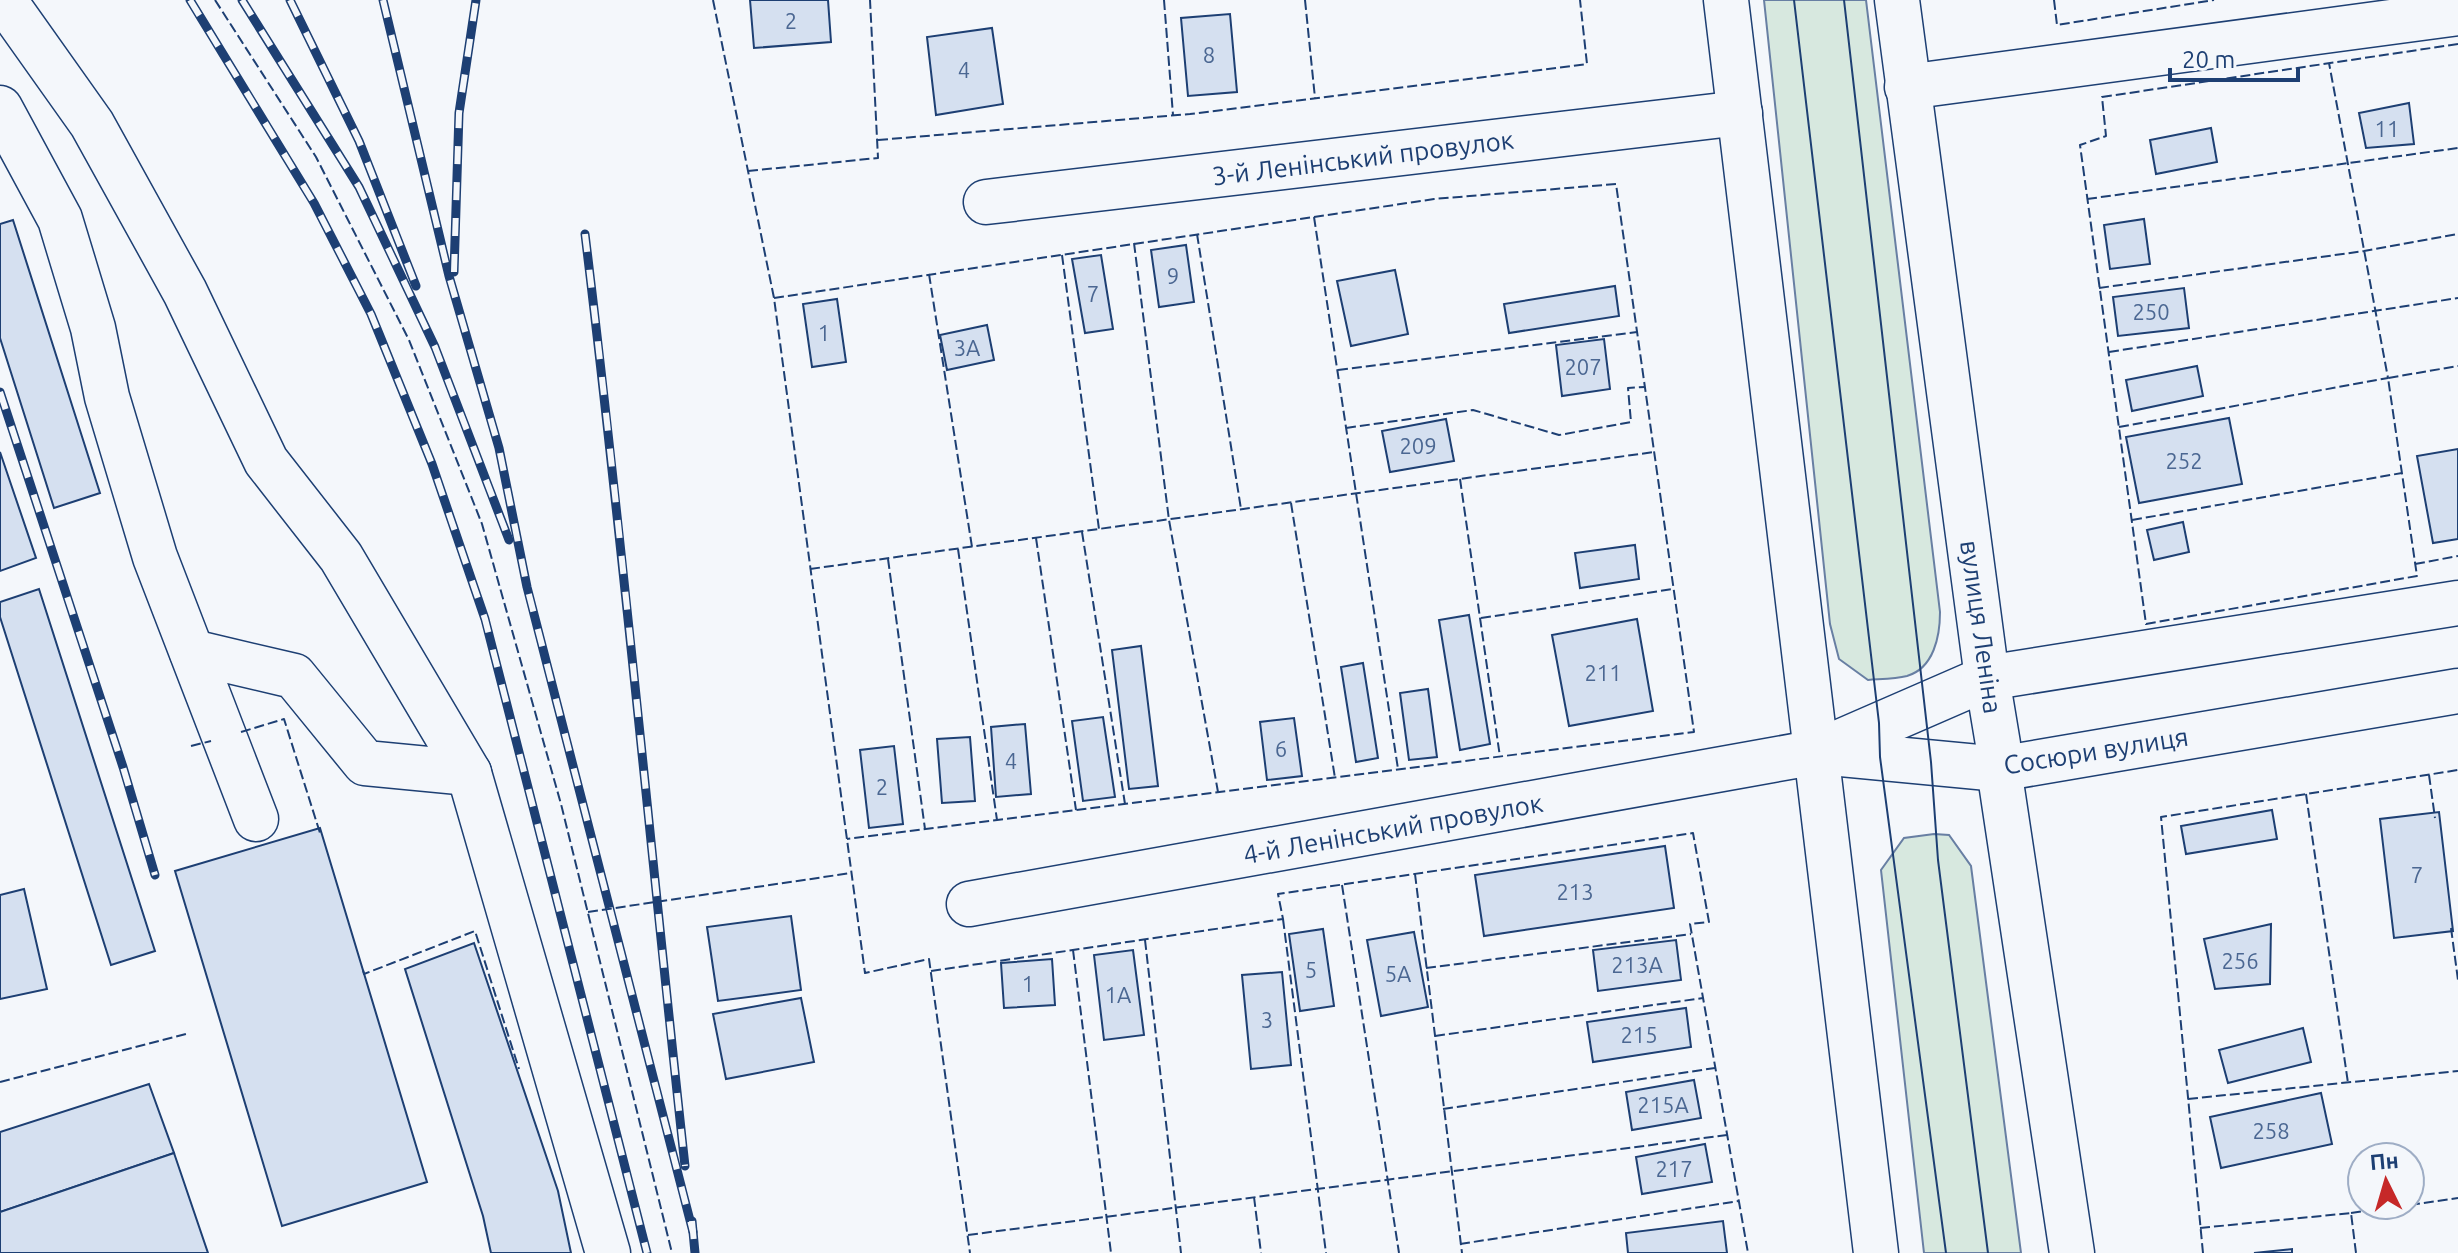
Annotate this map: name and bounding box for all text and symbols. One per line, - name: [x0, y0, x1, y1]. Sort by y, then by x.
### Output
- house number: 2: [785, 8, 797, 33]
- scale bar: [2170, 32, 2298, 82]
- house number: 8: [1203, 42, 1215, 67]
- text: 20 m: [2182, 46, 2235, 73]
- house number: 4: [958, 57, 970, 82]
- house number: 11: [2375, 116, 2399, 141]
- street label: 3-й Ленінський провулок: [1210, 125, 1516, 190]
- house number: 9: [1167, 263, 1179, 288]
- house number: 7: [1087, 281, 1099, 306]
- house number: 250: [2132, 299, 2170, 324]
- house number: 1: [818, 320, 830, 345]
- house number: 3А: [954, 335, 981, 360]
- house number: 207: [1564, 354, 1602, 379]
- house number: 209: [1399, 433, 1437, 458]
- house number: 252: [2165, 448, 2203, 473]
- street label: вулиця Леніна: [1955, 539, 2008, 715]
- house number: 211: [1584, 660, 1622, 685]
- street label: Сосюри вулиця: [2002, 722, 2190, 779]
- house number: 6: [1275, 736, 1287, 761]
- house number: 4: [1005, 748, 1017, 773]
- house number: 2: [876, 774, 888, 799]
- street label: 4-й Ленінський провулок: [1241, 788, 1545, 869]
- house number: 7: [2411, 862, 2423, 887]
- house number: 213: [1556, 879, 1594, 904]
- house number: 256: [2221, 948, 2259, 973]
- house number: 213А: [1611, 952, 1663, 977]
- house number: 5: [1305, 957, 1317, 982]
- house number: 5А: [1385, 961, 1412, 986]
- house number: 1: [1022, 971, 1034, 996]
- house number: 1А: [1105, 982, 1132, 1007]
- house number: 3: [1261, 1007, 1273, 1032]
- house number: 215: [1620, 1022, 1658, 1047]
- house number: 215А: [1637, 1092, 1689, 1117]
- house number: 258: [2252, 1118, 2290, 1143]
- north arrow: [2346, 1141, 2426, 1221]
- text: Пн: [2369, 1147, 2400, 1174]
- house number: 217: [1655, 1156, 1693, 1181]

